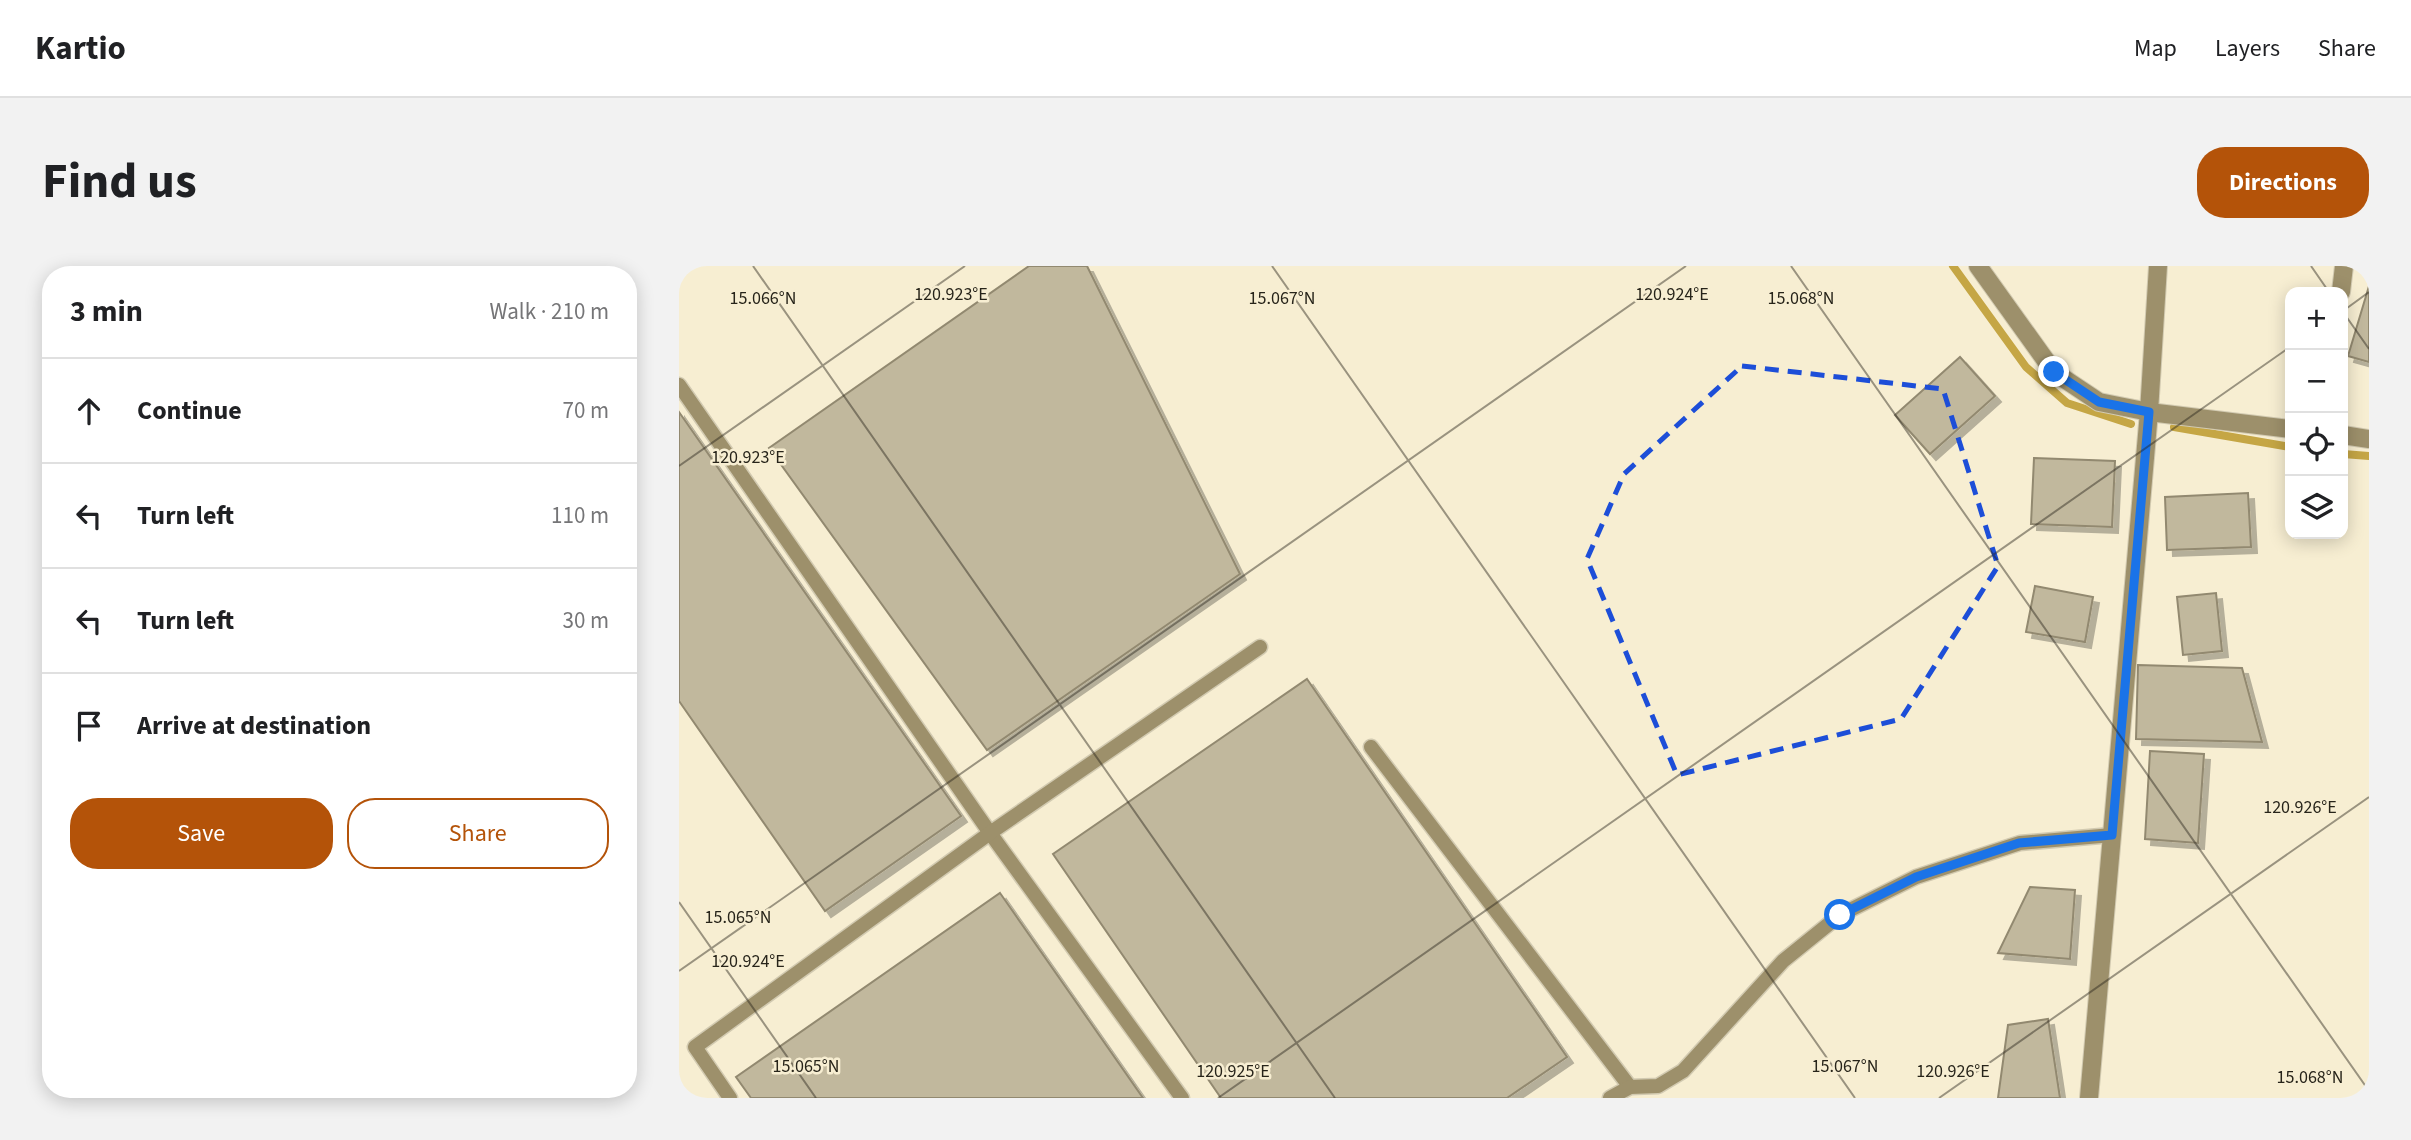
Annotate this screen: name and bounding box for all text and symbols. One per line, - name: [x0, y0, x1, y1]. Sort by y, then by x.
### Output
- text: Kartio: [35, 25, 126, 72]
- text: Map: [2134, 31, 2177, 66]
- text: Layers: [2215, 31, 2280, 66]
- text: Share: [2318, 31, 2376, 66]
- text: Find us: [42, 147, 197, 217]
- button: Directions: [2197, 147, 2369, 218]
- text: 120.923°E: [914, 282, 988, 307]
- text: 120.924°E: [1635, 282, 1709, 307]
- text: 15.066°N: [730, 286, 796, 311]
- text: 15.067°N: [1249, 286, 1315, 311]
- text: 15.068°N: [1768, 286, 1834, 311]
- map controls: [2285, 287, 2348, 539]
- button: +: [2285, 287, 2348, 350]
- text: 3 min: [70, 290, 143, 333]
- text: Walk · 210 m: [490, 295, 609, 328]
- button: −: [2285, 350, 2348, 413]
- route end: [2038, 356, 2069, 387]
- icon: ahead: [70, 392, 108, 430]
- text: Continue: [137, 392, 242, 429]
- text: 70 m: [562, 394, 609, 427]
- button: locate: [2285, 413, 2348, 476]
- text: 120.923°E: [711, 445, 785, 470]
- button: layers: [2285, 476, 2348, 539]
- icon: left: [70, 497, 108, 535]
- text: Turn left: [137, 497, 234, 534]
- text: 110 m: [551, 499, 609, 532]
- icon: left: [70, 602, 108, 640]
- text: Turn left: [137, 602, 234, 639]
- text: 30 m: [562, 604, 609, 637]
- icon: arrive: [70, 707, 108, 745]
- text: Arrive at destination: [137, 707, 371, 744]
- text: 120.926°E: [2263, 795, 2337, 820]
- button: Save: [70, 798, 333, 869]
- button: Share: [347, 798, 609, 869]
- route start: [1824, 899, 1855, 930]
- text: 15.065°N: [705, 905, 771, 930]
- text: 120.924°E: [711, 949, 785, 974]
- text: 15.065°N: [773, 1054, 839, 1079]
- text: 15.067°N: [1812, 1054, 1878, 1079]
- text: 120.925°E: [1196, 1059, 1270, 1084]
- text: 120.926°E: [1916, 1059, 1990, 1084]
- text: 15.068°N: [2277, 1065, 2343, 1090]

